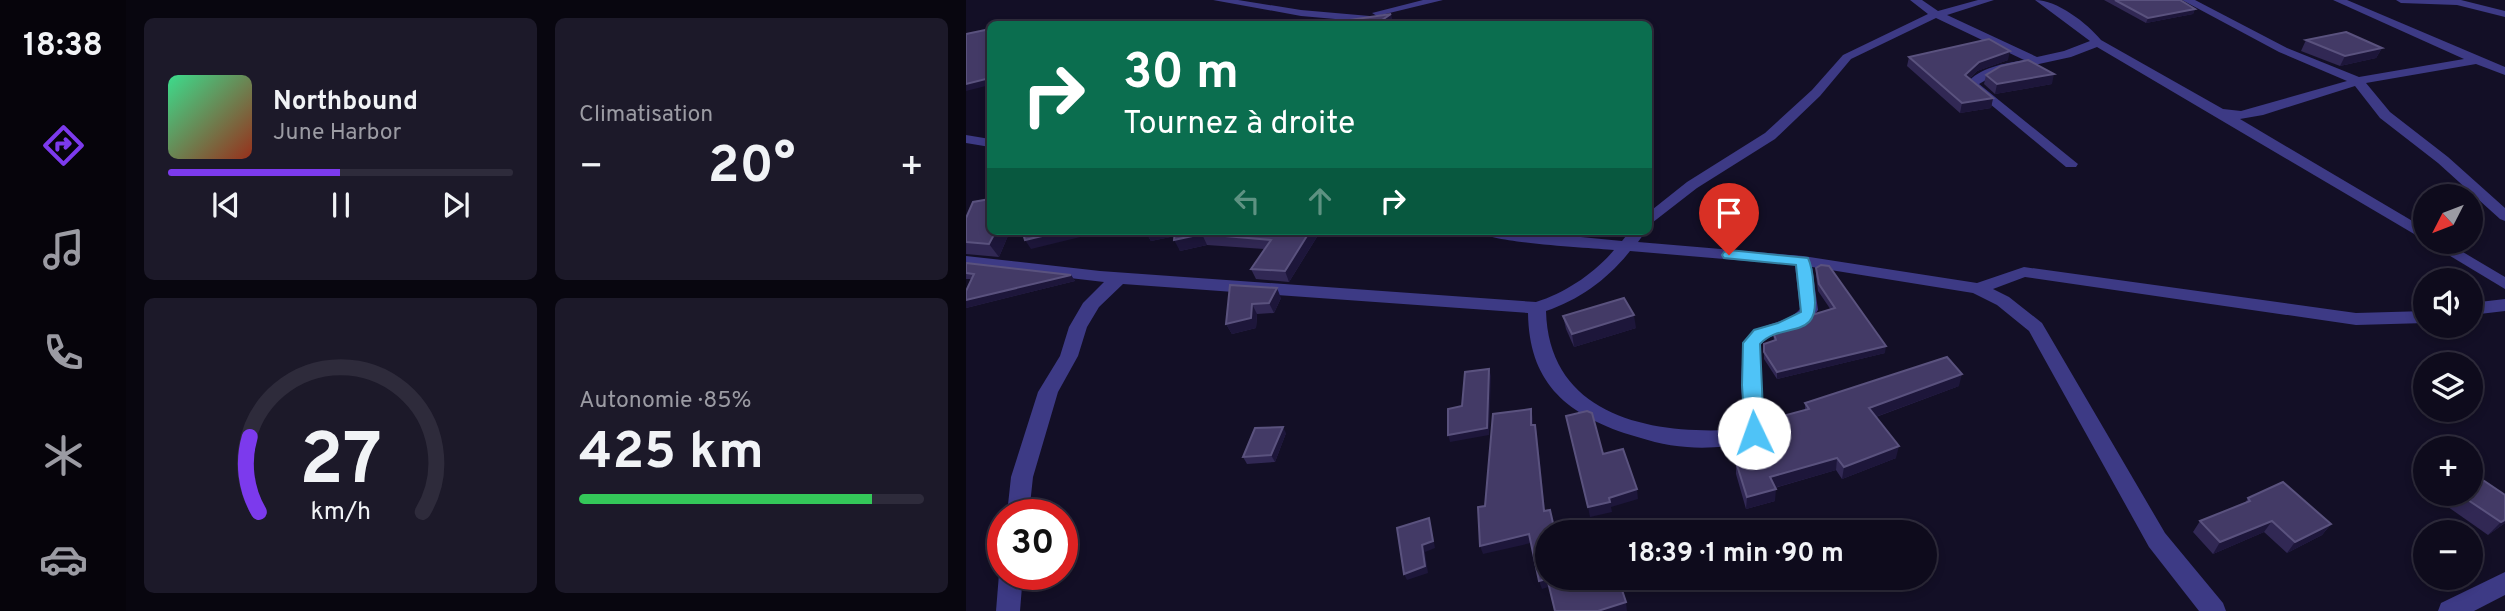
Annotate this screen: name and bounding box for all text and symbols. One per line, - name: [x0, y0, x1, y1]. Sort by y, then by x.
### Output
- text: 18:38: [23, 27, 103, 67]
- text: 30 m: [1123, 44, 1239, 106]
- icon: right: [1008, 49, 1099, 140]
- text: Northbound: [273, 86, 418, 119]
- text: Climatisation: [579, 101, 713, 130]
- text: Tournez à droite: [1123, 105, 1355, 145]
- text: June Harbor: [273, 119, 401, 148]
- icon: directions: [39, 121, 88, 170]
- text: 20°: [708, 135, 795, 201]
- text: −: [579, 144, 604, 193]
- text: +: [899, 144, 924, 193]
- icon: left: [1228, 182, 1266, 220]
- icon: ahead: [1301, 182, 1339, 220]
- icon: right: [1374, 182, 1412, 220]
- pin: [1699, 183, 1759, 255]
- north arrow: [2413, 184, 2483, 254]
- map controls: [2413, 184, 2483, 590]
- icon: previous: [207, 186, 245, 224]
- icon: pause: [322, 186, 360, 224]
- icon: next: [437, 186, 475, 224]
- icon: arrive: [1710, 194, 1748, 232]
- icon: music: [39, 225, 88, 274]
- button: sound: [2413, 268, 2483, 338]
- icon: phone: [39, 328, 88, 377]
- button: layers: [2413, 352, 2483, 422]
- text: Autonomie · 85%: [579, 387, 752, 416]
- position arrow: [1717, 396, 1791, 470]
- text: 27: [299, 418, 382, 510]
- text: 425 km: [579, 421, 764, 487]
- icon: climate: [39, 431, 88, 480]
- button: +: [2413, 436, 2483, 506]
- text: km/h: [310, 496, 371, 528]
- speed limit sign: 30: [987, 499, 1078, 590]
- button: −: [2413, 520, 2483, 590]
- icon: car: [39, 535, 88, 584]
- text: 18:39 · 1 min · 90 m: [1628, 538, 1844, 571]

